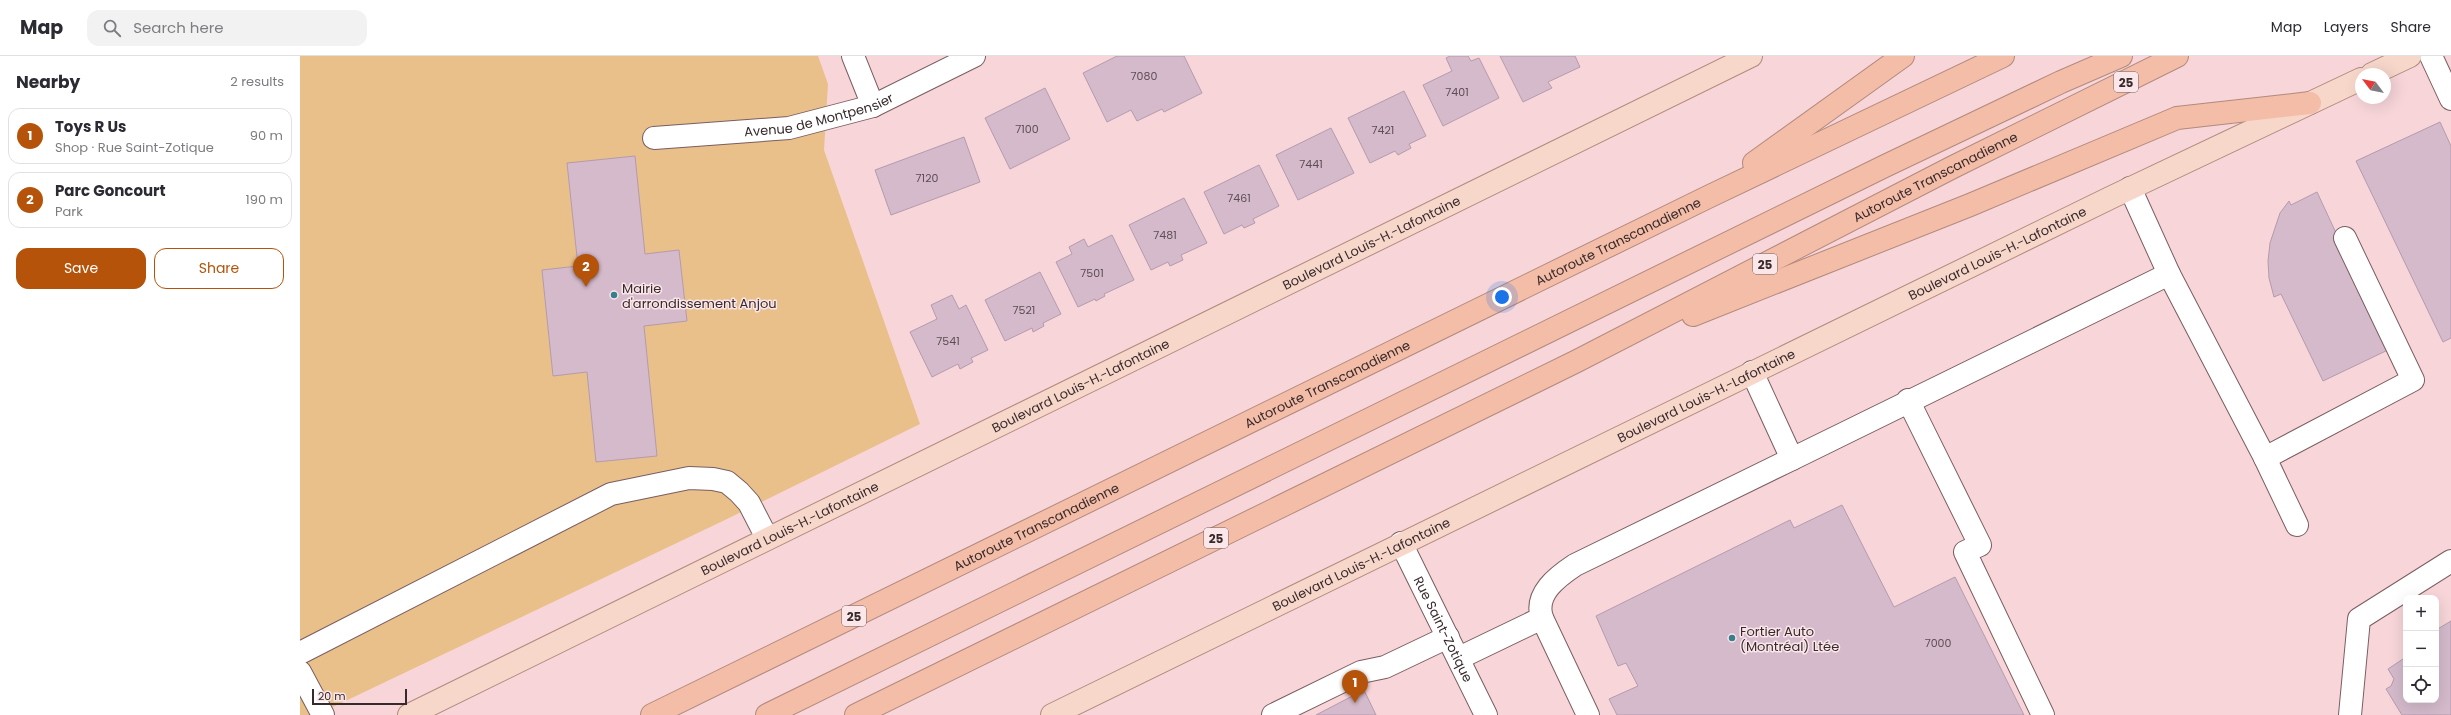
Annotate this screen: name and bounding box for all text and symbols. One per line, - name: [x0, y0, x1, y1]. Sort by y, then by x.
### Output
- search box: [87, 10, 367, 46]
- text: Map: [20, 14, 63, 41]
- icon: search: [101, 17, 123, 39]
- text: Search here: [133, 17, 224, 38]
- text: Map: [2271, 17, 2302, 37]
- text: Layers: [2324, 17, 2368, 37]
- text: Share: [2390, 17, 2431, 37]
- house number: 7080: [1131, 68, 1157, 84]
- north arrow: [2355, 68, 2391, 104]
- text: Nearby: [16, 70, 80, 94]
- text: 2 results: [230, 72, 284, 91]
- road number: 25: [2114, 72, 2138, 92]
- house number: 7401: [1445, 84, 1469, 100]
- street label: Avenue de Montpensier: [743, 88, 897, 141]
- text: Toys R Us: [55, 116, 126, 137]
- house number: 7100: [1015, 121, 1039, 137]
- house number: 7421: [1372, 122, 1394, 138]
- text: 1: [28, 126, 32, 145]
- text: 90 m: [250, 126, 283, 145]
- street label: Autoroute Transcanadienne: [1850, 127, 2021, 227]
- text: Shop · Rue Saint-Zotique: [55, 138, 214, 157]
- house number: 7441: [1299, 156, 1323, 172]
- house number: 7120: [916, 170, 938, 186]
- text: Parc Goncourt: [55, 180, 166, 201]
- text: 2: [26, 190, 34, 209]
- text: 190 m: [246, 190, 283, 209]
- house number: 7461: [1227, 190, 1251, 206]
- street label: Boulevard Louis-H.-Lafontaine: [1279, 191, 1463, 294]
- street label: Autoroute Transcanadienne: [1532, 192, 1704, 290]
- text: Park: [55, 202, 83, 221]
- street label: Boulevard Louis-H.-Lafontaine: [1905, 202, 2089, 305]
- house number: 7481: [1153, 227, 1177, 243]
- button: Save: [16, 248, 146, 289]
- button: Share: [154, 248, 284, 289]
- pin: 2: [573, 254, 599, 287]
- road number: 25: [1753, 254, 1777, 274]
- house number: 7501: [1080, 265, 1104, 281]
- place label: Mairie d'arrondissement Anjou: [622, 279, 777, 313]
- your location: [1492, 287, 1512, 307]
- marker: Mairie d'arrondissement Anjou: [609, 290, 619, 300]
- house number: 7521: [1013, 302, 1035, 318]
- house number: 7541: [936, 333, 960, 349]
- street label: Boulevard Louis-H.-Lafontaine: [988, 334, 1173, 437]
- street label: Autoroute Transcanadienne: [1241, 335, 1413, 433]
- street label: Boulevard Louis-H.-Lafontaine: [1614, 344, 1798, 447]
- street label: Boulevard Louis-H.-Lafontaine: [697, 476, 882, 580]
- street label: Autoroute Transcanadienne: [950, 478, 1122, 575]
- street label: Boulevard Louis-H.-Lafontaine: [1269, 512, 1453, 616]
- road number: 25: [1204, 528, 1228, 548]
- street label: Rue Saint-Zotique: [1409, 573, 1478, 685]
- map controls: [2403, 595, 2439, 703]
- button: +: [2403, 595, 2439, 631]
- road number: 25: [842, 606, 866, 626]
- place label: Fortier Auto (Montréal) Ltée: [1740, 622, 1839, 656]
- button: −: [2403, 631, 2439, 667]
- marker: Fortier Auto (Montréal) Ltée: [1727, 633, 1737, 643]
- house number: 7000: [1925, 635, 1951, 651]
- button: locate: [2403, 667, 2439, 703]
- pin: 1: [1342, 670, 1368, 703]
- scale bar: [312, 687, 407, 706]
- text: 20 m: [318, 688, 346, 704]

